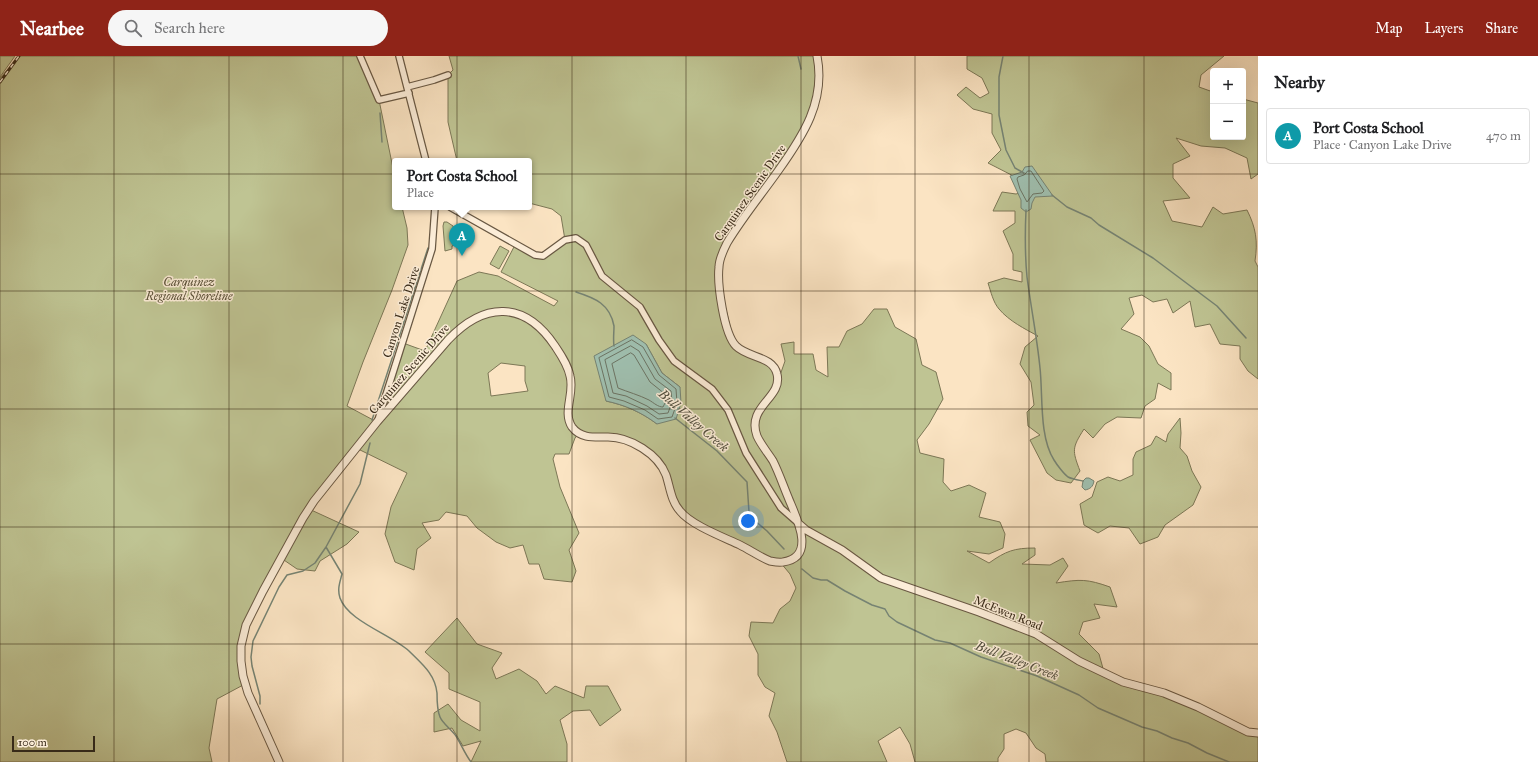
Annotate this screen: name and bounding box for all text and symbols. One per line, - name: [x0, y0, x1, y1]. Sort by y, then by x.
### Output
- search box: [108, 10, 388, 46]
- text: Nearbee: [20, 17, 84, 40]
- icon: search: [122, 17, 144, 39]
- text: Search here: [154, 19, 225, 37]
- text: Map: [1375, 20, 1403, 37]
- text: Layers: [1425, 20, 1463, 37]
- text: Share: [1485, 20, 1518, 37]
- map controls: [1210, 68, 1246, 140]
- button: +: [1210, 68, 1246, 104]
- text: Nearby: [1274, 72, 1325, 93]
- button: −: [1210, 104, 1246, 140]
- text: Port Costa School: [1313, 119, 1424, 137]
- text: A: [1284, 128, 1292, 144]
- text: 470 m: [1486, 128, 1521, 144]
- text: Place · Canyon Lake Drive: [1313, 137, 1452, 153]
- street label: Carquinez Scenic Drive: [711, 142, 789, 245]
- popup: [392, 158, 532, 210]
- text: Port Costa School: [407, 167, 517, 185]
- text: Place: [407, 185, 434, 201]
- pin: A: [449, 223, 475, 256]
- street label: Canyon Lake Drive: [380, 265, 422, 359]
- park label: Carquinez Regional Shoreline: [145, 275, 233, 303]
- street label: Carquinez Scenic Drive: [366, 321, 453, 418]
- water label: Bull Valley Creek: [654, 385, 732, 456]
- your location: [738, 511, 758, 531]
- street label: McEwen Road: [972, 593, 1044, 633]
- water label: Bull Valley Creek: [972, 637, 1061, 684]
- scale bar: [12, 734, 95, 753]
- text: 100 m: [18, 736, 47, 749]

